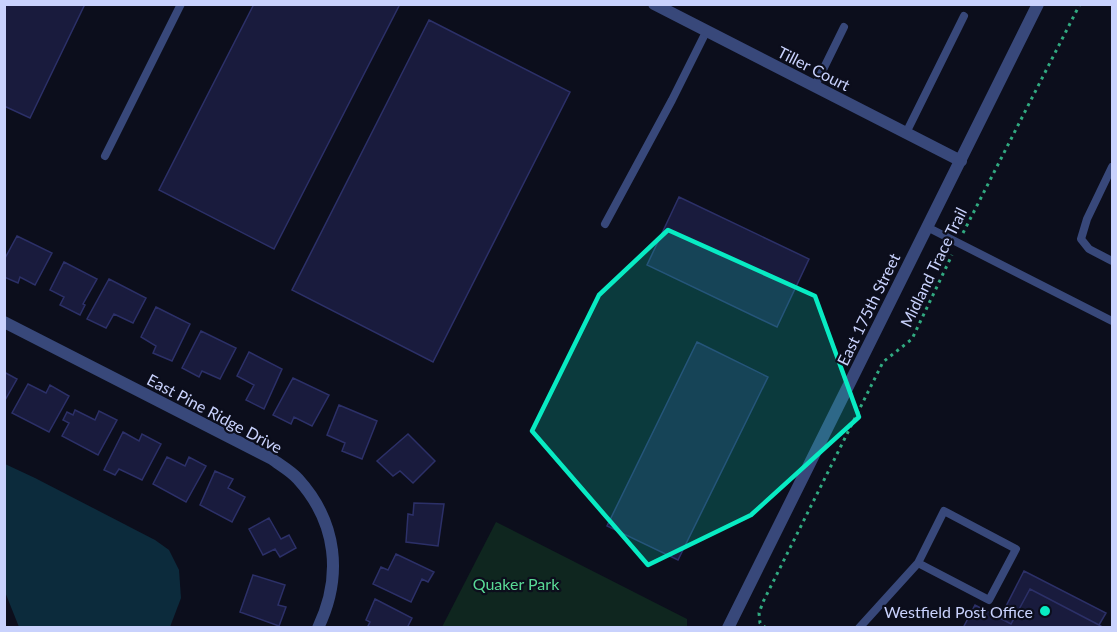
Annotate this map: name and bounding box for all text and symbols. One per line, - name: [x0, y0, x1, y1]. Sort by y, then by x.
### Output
- street label: Tiller Court: [775, 42, 854, 94]
- street label: Midland Trace Trail: [896, 204, 970, 330]
- street label: East 175th Street: [833, 250, 904, 368]
- street label: East Pine Ridge Drive: [144, 369, 286, 457]
- park label: Quaker Park: [473, 574, 560, 593]
- place label: Westfield Post Office: [884, 602, 1033, 621]
- marker: Westfield Post Office: [1038, 604, 1052, 618]

